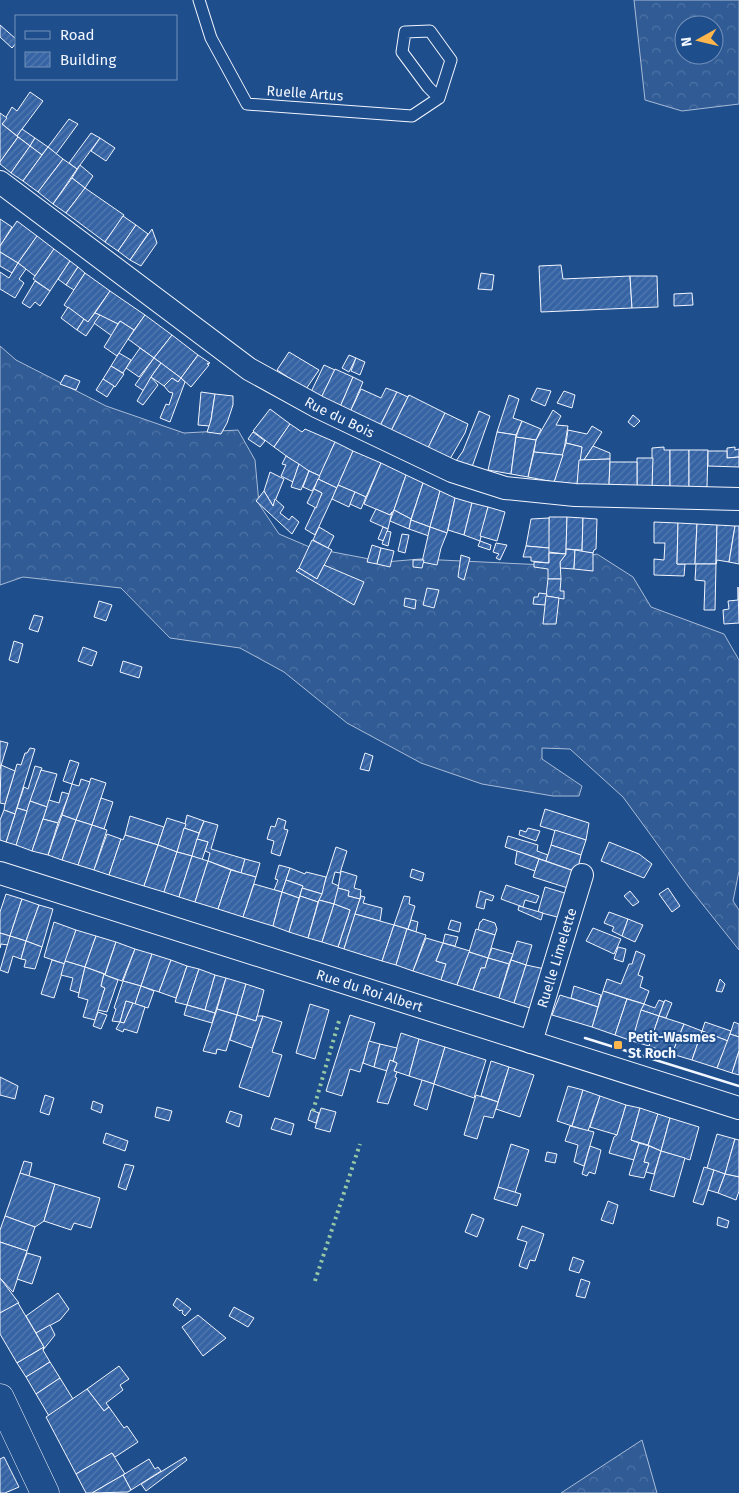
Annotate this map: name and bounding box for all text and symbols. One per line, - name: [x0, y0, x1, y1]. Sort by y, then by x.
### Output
- legend: [15, 15, 178, 80]
- north arrow: [674, 15, 724, 65]
- text: Road: [60, 26, 95, 44]
- text: N: [678, 36, 696, 48]
- text: Building: [60, 51, 116, 69]
- street label: Ruelle Artus: [266, 82, 344, 105]
- street label: Rue du Bois: [301, 393, 377, 442]
- street label: Ruelle Limelette: [534, 906, 580, 1010]
- street label: Rue du Roi Albert: [314, 966, 426, 1016]
- place label: Petit-Wasmes St Roch: [628, 1029, 716, 1062]
- marker: Petit-Wasmes St Roch: [612, 1039, 624, 1051]

